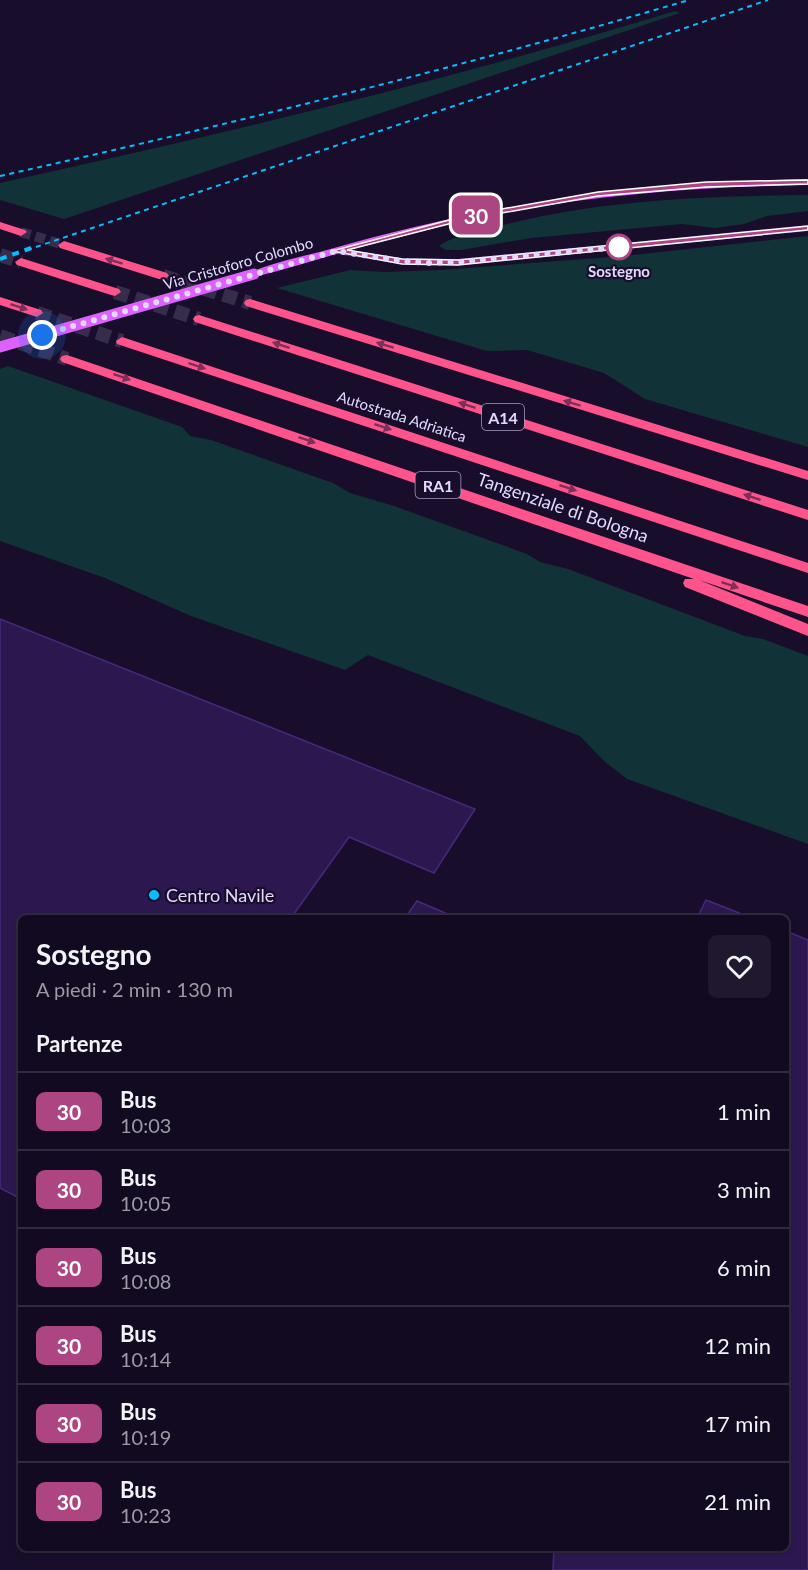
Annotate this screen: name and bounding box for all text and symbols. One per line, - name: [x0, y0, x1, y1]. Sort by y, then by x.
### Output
- line badge: 30: [449, 196, 503, 234]
- text: 30: [464, 203, 488, 228]
- street label: Via Cristoforo Colombo: [161, 233, 315, 293]
- marker: Sostegno: [606, 234, 632, 260]
- one-way arrow: [105, 255, 123, 265]
- place label: Sostegno: [588, 262, 650, 280]
- one-way arrow: [10, 303, 28, 312]
- your location: [27, 320, 57, 350]
- one-way arrow: [272, 340, 290, 350]
- one-way arrow: [376, 340, 394, 349]
- one-way arrow: [188, 362, 206, 372]
- one-way arrow: [113, 373, 131, 383]
- street label: Autostrada Adriatica: [335, 387, 469, 445]
- one-way arrow: [563, 398, 581, 407]
- one-way arrow: [458, 400, 476, 409]
- road number: A14: [482, 404, 524, 430]
- one-way arrow: [374, 423, 392, 432]
- one-way arrow: [298, 435, 316, 445]
- street label: Tangenziale di Bologna: [475, 467, 651, 547]
- road number: RA1: [416, 472, 460, 498]
- one-way arrow: [559, 484, 577, 494]
- one-way arrow: [743, 492, 761, 501]
- one-way arrow: [721, 580, 739, 590]
- place label: Centro Navile: [166, 884, 274, 906]
- marker: Centro Navile: [147, 888, 161, 902]
- button: heart: [708, 935, 771, 998]
- text: Sostegno: [36, 937, 152, 971]
- text: A piedi · 2 min · 130 m: [36, 977, 233, 1001]
- text: Partenze: [36, 1030, 123, 1057]
- text: Bus: [120, 1086, 156, 1113]
- text: 1 min: [717, 1098, 771, 1125]
- text: 30: [57, 1099, 81, 1124]
- text: 10:03: [120, 1113, 171, 1137]
- text: Bus: [120, 1164, 156, 1191]
- text: 3 min: [717, 1176, 771, 1203]
- text: 30: [57, 1177, 81, 1202]
- text: 10:05: [120, 1191, 171, 1215]
- text: Bus: [120, 1242, 156, 1269]
- text: 6 min: [717, 1254, 771, 1281]
- text: 30: [57, 1255, 81, 1280]
- text: 10:08: [120, 1269, 171, 1293]
- text: Bus: [120, 1320, 156, 1347]
- text: 12 min: [704, 1332, 771, 1359]
- text: 30: [57, 1333, 81, 1358]
- text: 10:14: [120, 1347, 171, 1371]
- text: Bus: [120, 1398, 156, 1425]
- text: 17 min: [704, 1410, 771, 1437]
- text: 30: [57, 1411, 81, 1436]
- text: 10:19: [120, 1425, 171, 1449]
- text: Bus: [120, 1476, 156, 1503]
- text: 21 min: [704, 1488, 771, 1515]
- text: 30: [57, 1489, 81, 1514]
- text: 10:23: [120, 1503, 171, 1527]

